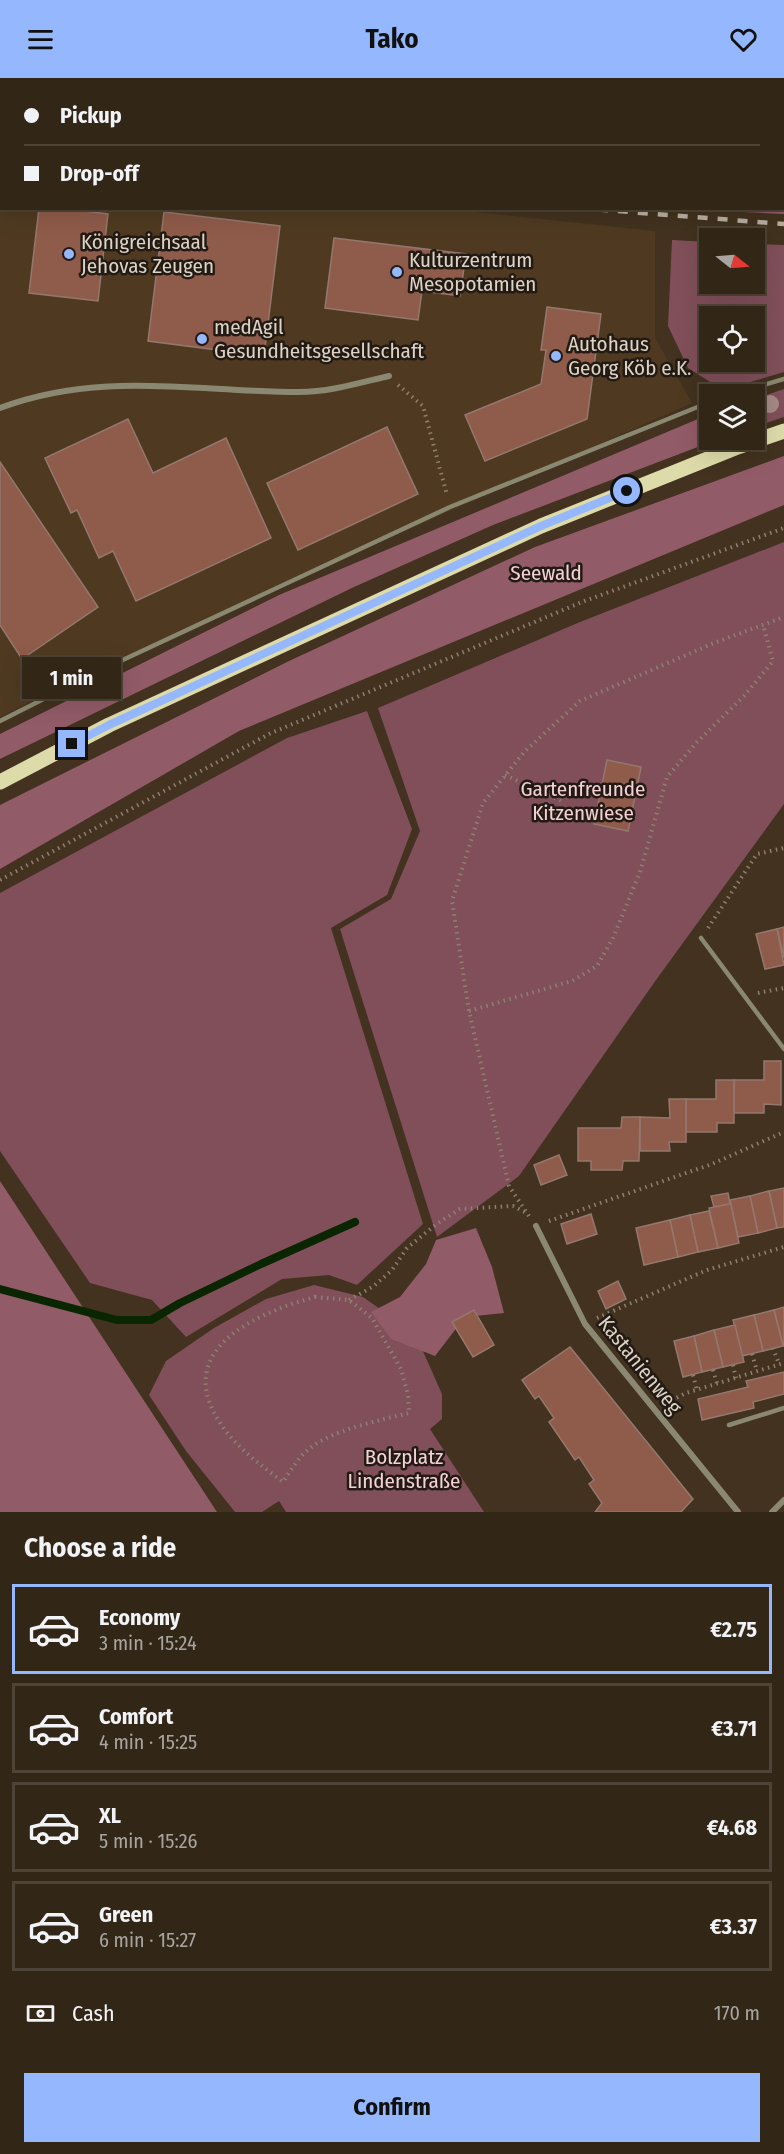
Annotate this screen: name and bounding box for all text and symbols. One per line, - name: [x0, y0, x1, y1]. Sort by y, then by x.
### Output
- icon: menu: [24, 23, 57, 56]
- text: Tako: [365, 23, 419, 55]
- icon: heart: [727, 23, 760, 56]
- text: Pickup: [60, 102, 122, 129]
- text: Drop-off: [60, 160, 139, 187]
- north arrow: [699, 228, 765, 294]
- map controls: [699, 228, 765, 450]
- place label: Königreichsaal Jehovas Zeugen: [81, 229, 214, 279]
- marker: Königreichsaal Jehovas Zeugen: [62, 247, 76, 261]
- place label: Kulturzentrum Mesopotamien: [409, 247, 536, 297]
- marker: Kulturzentrum Mesopotamien: [390, 265, 404, 279]
- button: locate: [699, 306, 765, 372]
- place label: medAgil Gesundheitsgesellschaft: [214, 314, 424, 364]
- place label: Autohaus Georg Köb e.K.: [568, 331, 691, 381]
- marker: medAgil Gesundheitsgesellschaft: [195, 332, 209, 346]
- marker: Autohaus Georg Köb e.K.: [549, 349, 563, 363]
- button: layers: [699, 384, 765, 450]
- route start: [613, 477, 640, 504]
- park label: Seewald: [510, 560, 582, 586]
- callout: 1 min: [22, 657, 122, 699]
- text: 1 min: [50, 666, 93, 690]
- route end: [58, 730, 85, 757]
- park label: Gartenfreunde Kitzenwiese: [521, 776, 645, 826]
- street label: Kastanienweg: [592, 1311, 688, 1419]
- park label: Bolzplatz Lindenstraße: [348, 1444, 460, 1494]
- text: Choose a ride: [24, 1532, 176, 1564]
- icon: car: [27, 1602, 81, 1656]
- text: Economy: [99, 1604, 180, 1631]
- text: €2.75: [710, 1616, 757, 1643]
- text: 3 min · 15:24: [99, 1631, 197, 1655]
- icon: car: [27, 1701, 81, 1755]
- text: Comfort: [99, 1703, 173, 1730]
- text: €3.71: [711, 1715, 757, 1742]
- text: 4 min · 15:25: [99, 1730, 197, 1754]
- icon: car: [27, 1800, 81, 1854]
- text: XL: [99, 1802, 121, 1829]
- text: €4.68: [707, 1814, 757, 1841]
- text: 5 min · 15:26: [99, 1829, 197, 1853]
- icon: car: [27, 1899, 81, 1953]
- text: Green: [99, 1901, 153, 1928]
- text: €3.37: [710, 1913, 757, 1940]
- text: 6 min · 15:27: [99, 1928, 196, 1952]
- icon: cash: [24, 1997, 57, 2030]
- text: Cash: [72, 2000, 115, 2027]
- text: 170 m: [714, 2001, 760, 2025]
- button: Confirm: [24, 2073, 760, 2142]

